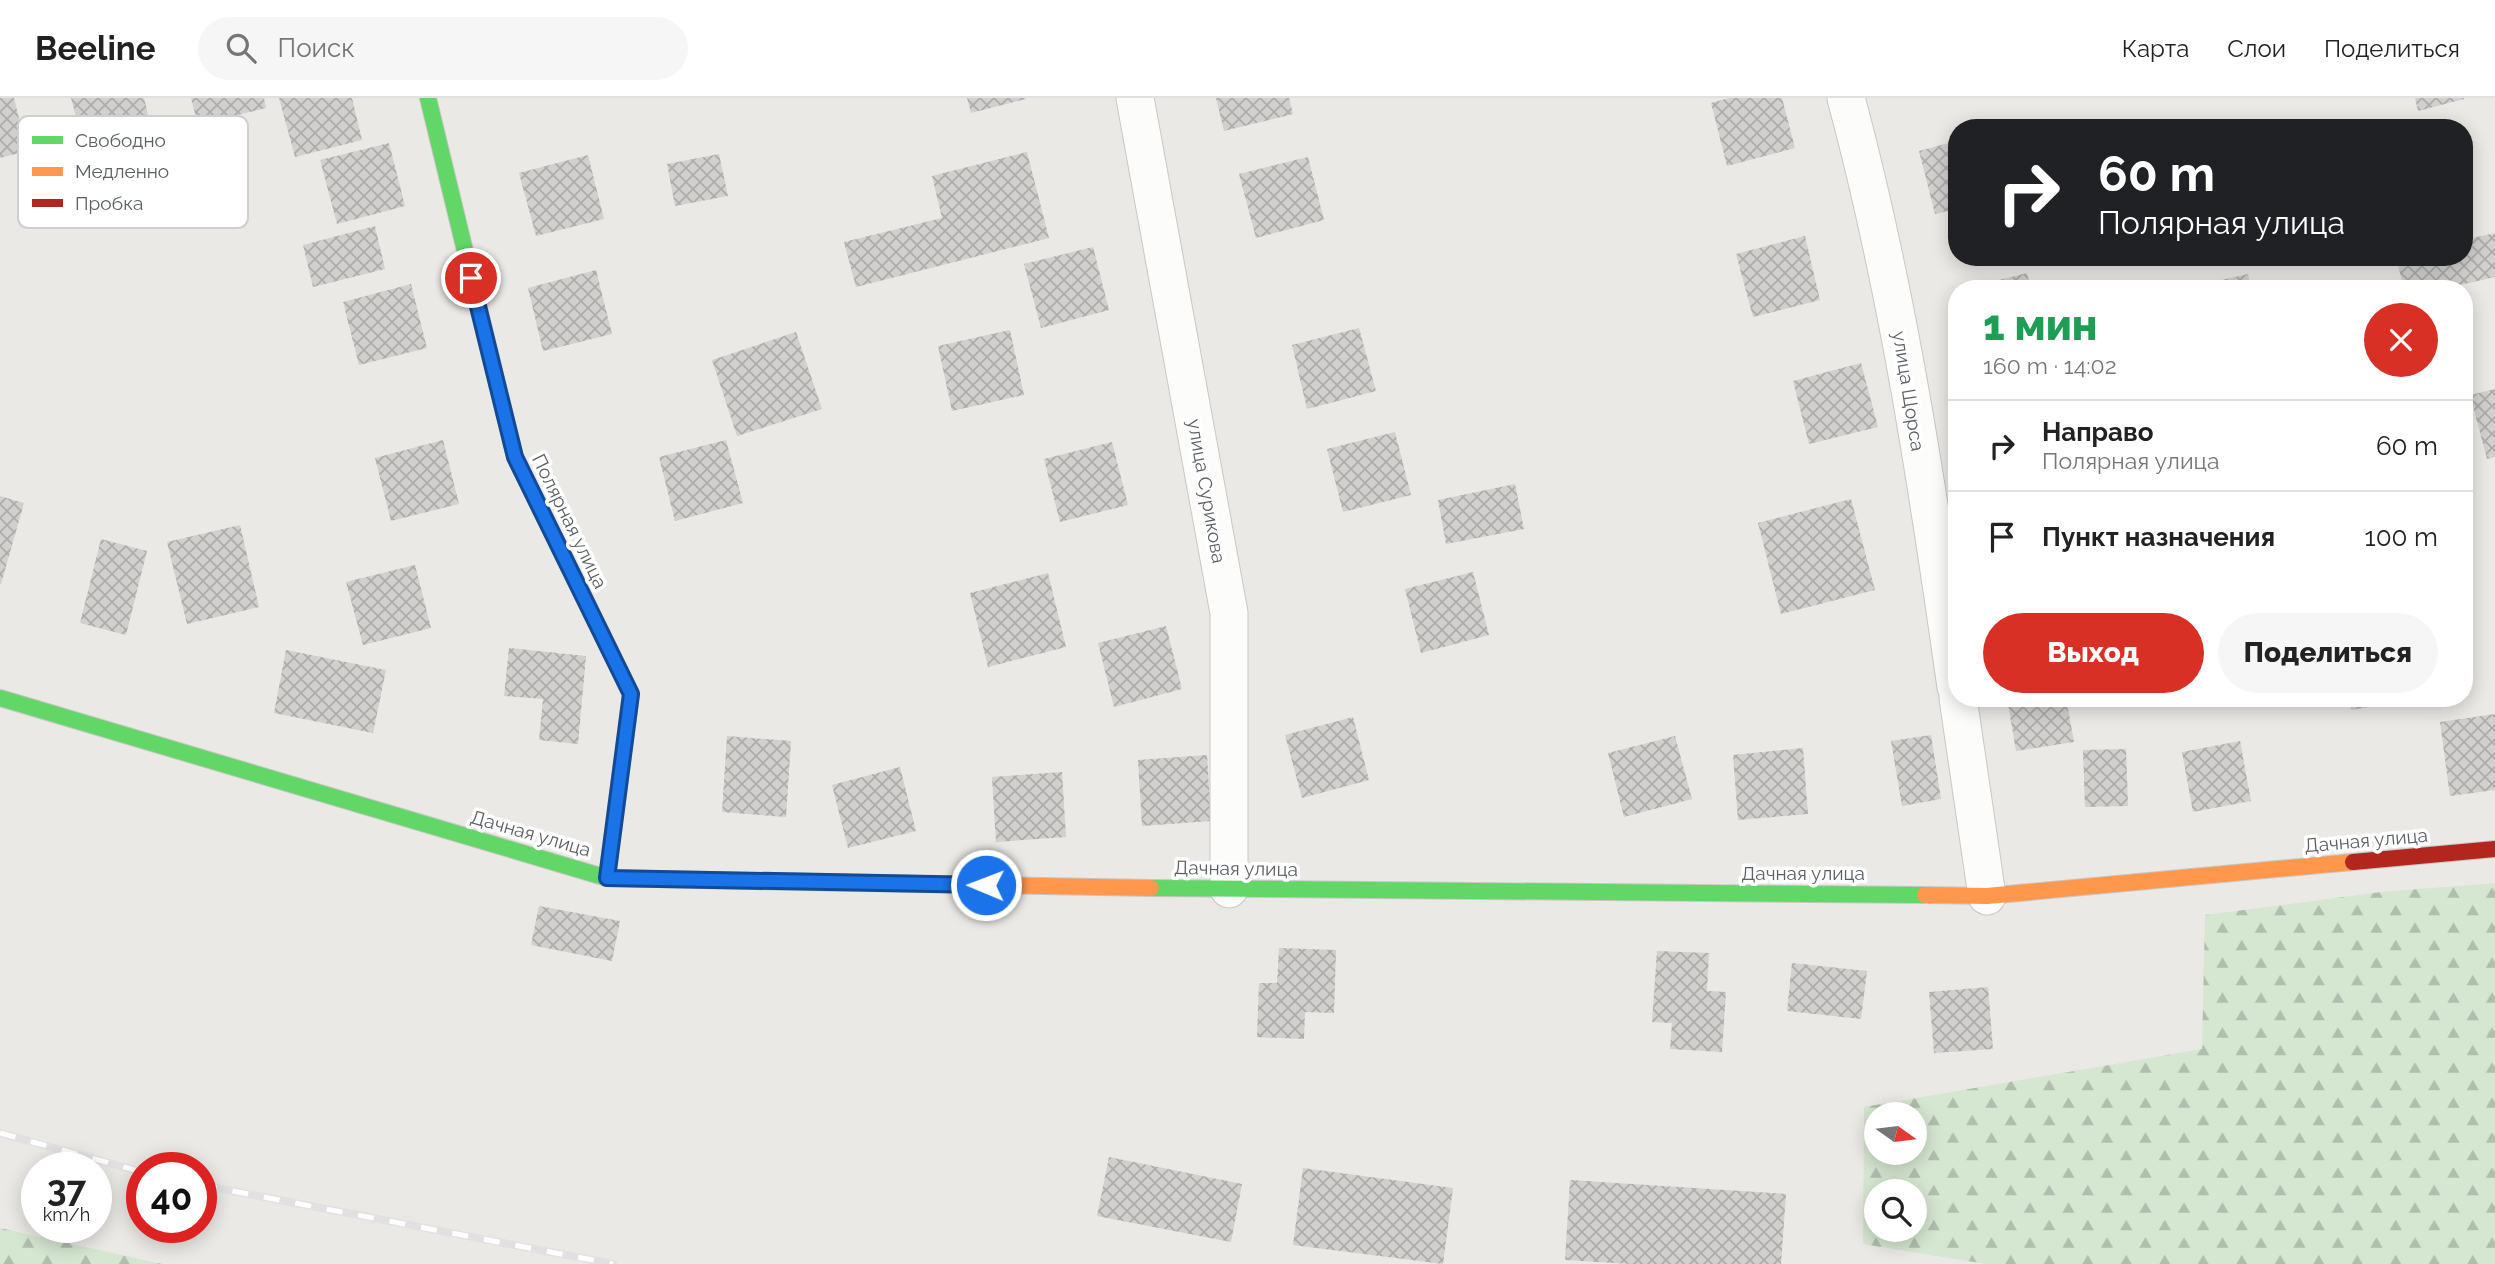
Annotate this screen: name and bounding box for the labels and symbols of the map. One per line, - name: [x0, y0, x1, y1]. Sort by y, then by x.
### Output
- legend: [18, 116, 248, 228]
- text: Свободно: [75, 129, 166, 151]
- text: Медленно: [75, 160, 169, 182]
- text: Пробка: [75, 192, 143, 214]
- pin: [441, 248, 501, 308]
- street label: улица Щорса: [1889, 329, 1929, 453]
- street label: улица Сурикова: [1183, 417, 1231, 565]
- street label: Полярная улица: [528, 450, 612, 592]
- street label: Дачная улица: [468, 805, 594, 861]
- street label: Дачная улица: [2303, 824, 2429, 856]
- position arrow: [949, 848, 1023, 922]
- street label: Дачная улица: [1174, 856, 1298, 880]
- street label: Дачная улица: [1741, 862, 1865, 884]
- north arrow: [1864, 1102, 1927, 1166]
- speed limit sign: 40: [126, 1152, 217, 1243]

